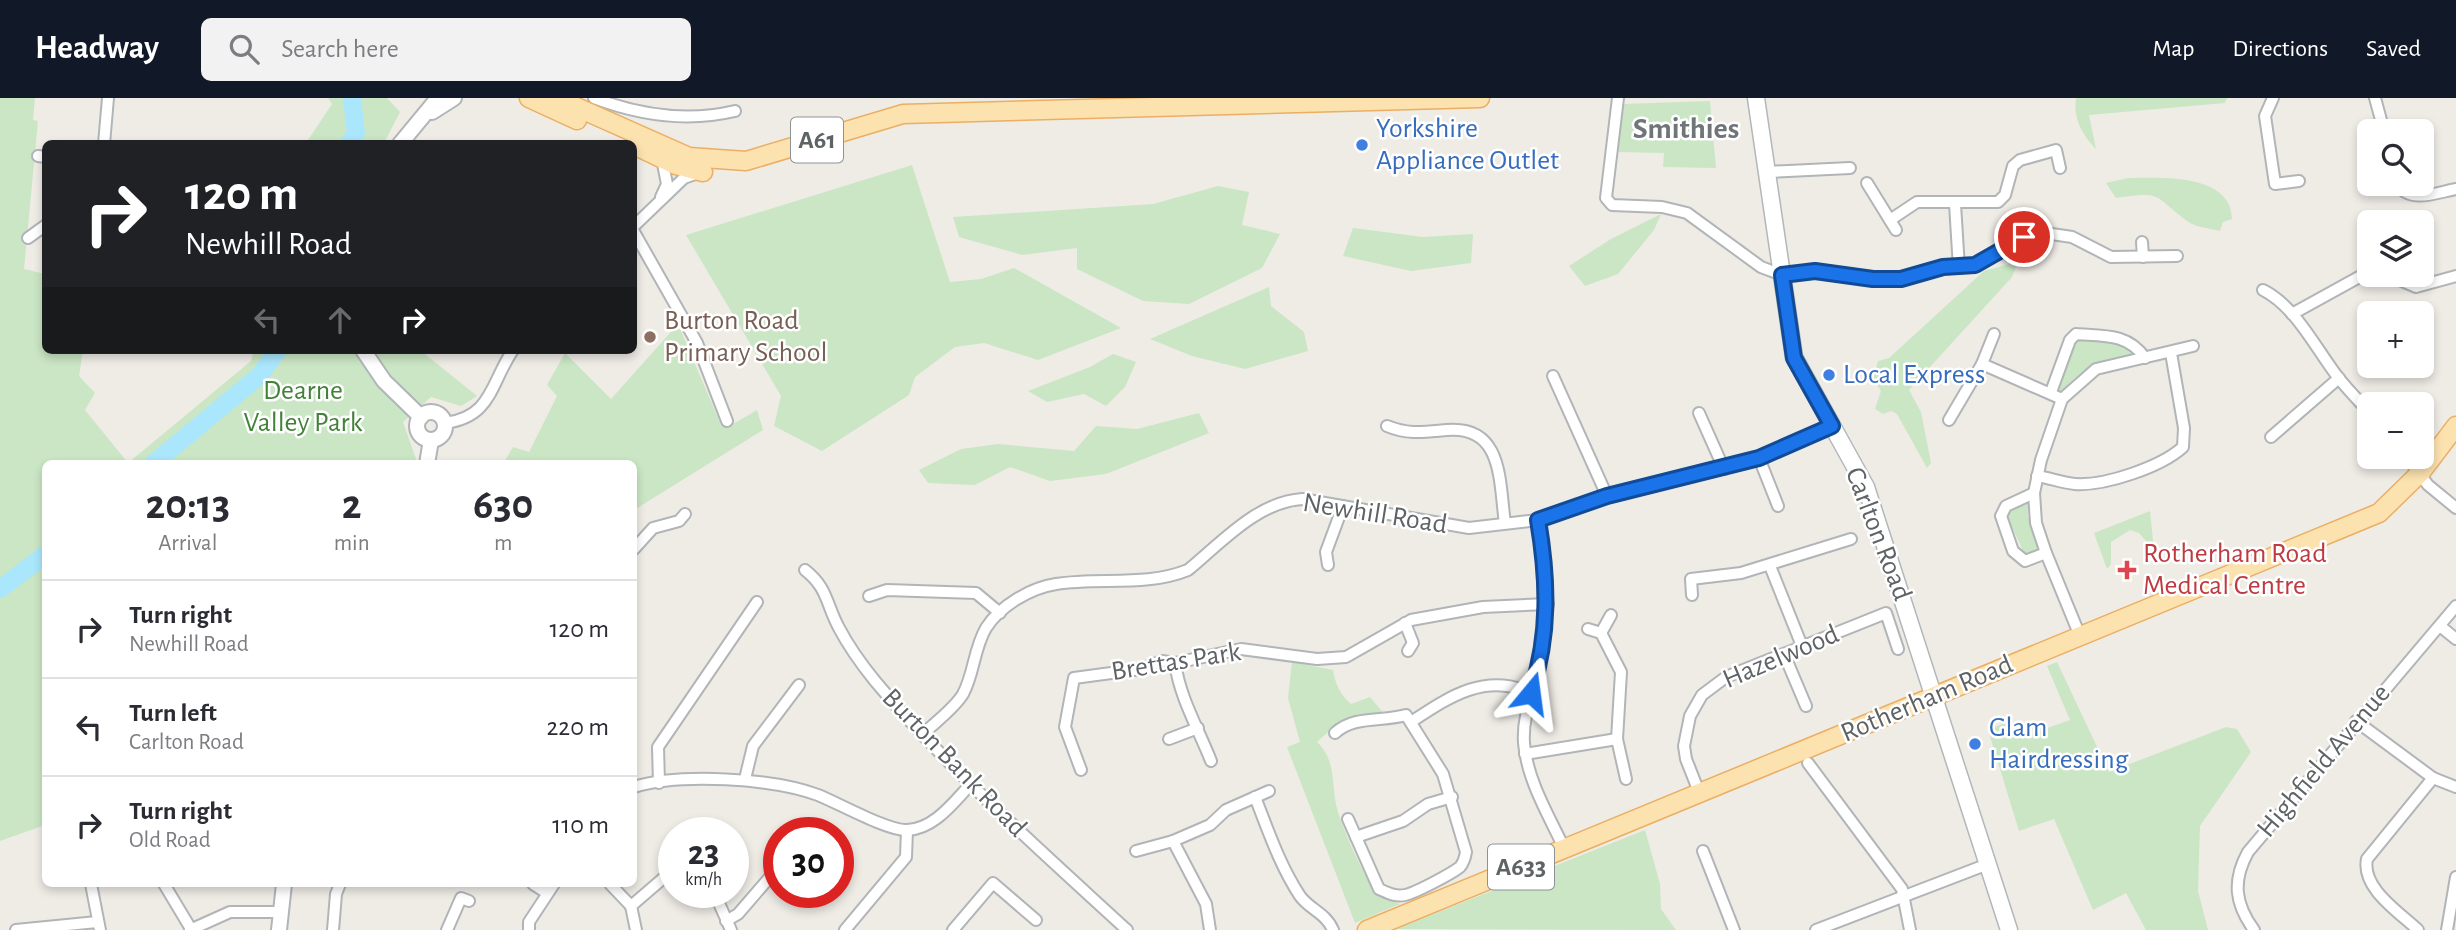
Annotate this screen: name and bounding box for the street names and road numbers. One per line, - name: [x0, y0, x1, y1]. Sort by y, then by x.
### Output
- road number: A61: [791, 118, 843, 162]
- street label: Carlton Road: [1840, 464, 1916, 604]
- street label: Newhill Road: [1301, 489, 1449, 539]
- street label: Hazelwood: [1719, 620, 1843, 694]
- street label: Brettas Park: [1109, 638, 1243, 686]
- street label: Rotherham Road: [1837, 650, 2017, 748]
- street label: Highfield Avenue: [2252, 679, 2396, 843]
- street label: Burton Bank Road: [876, 683, 1032, 843]
- road number: A633: [1488, 845, 1554, 890]

